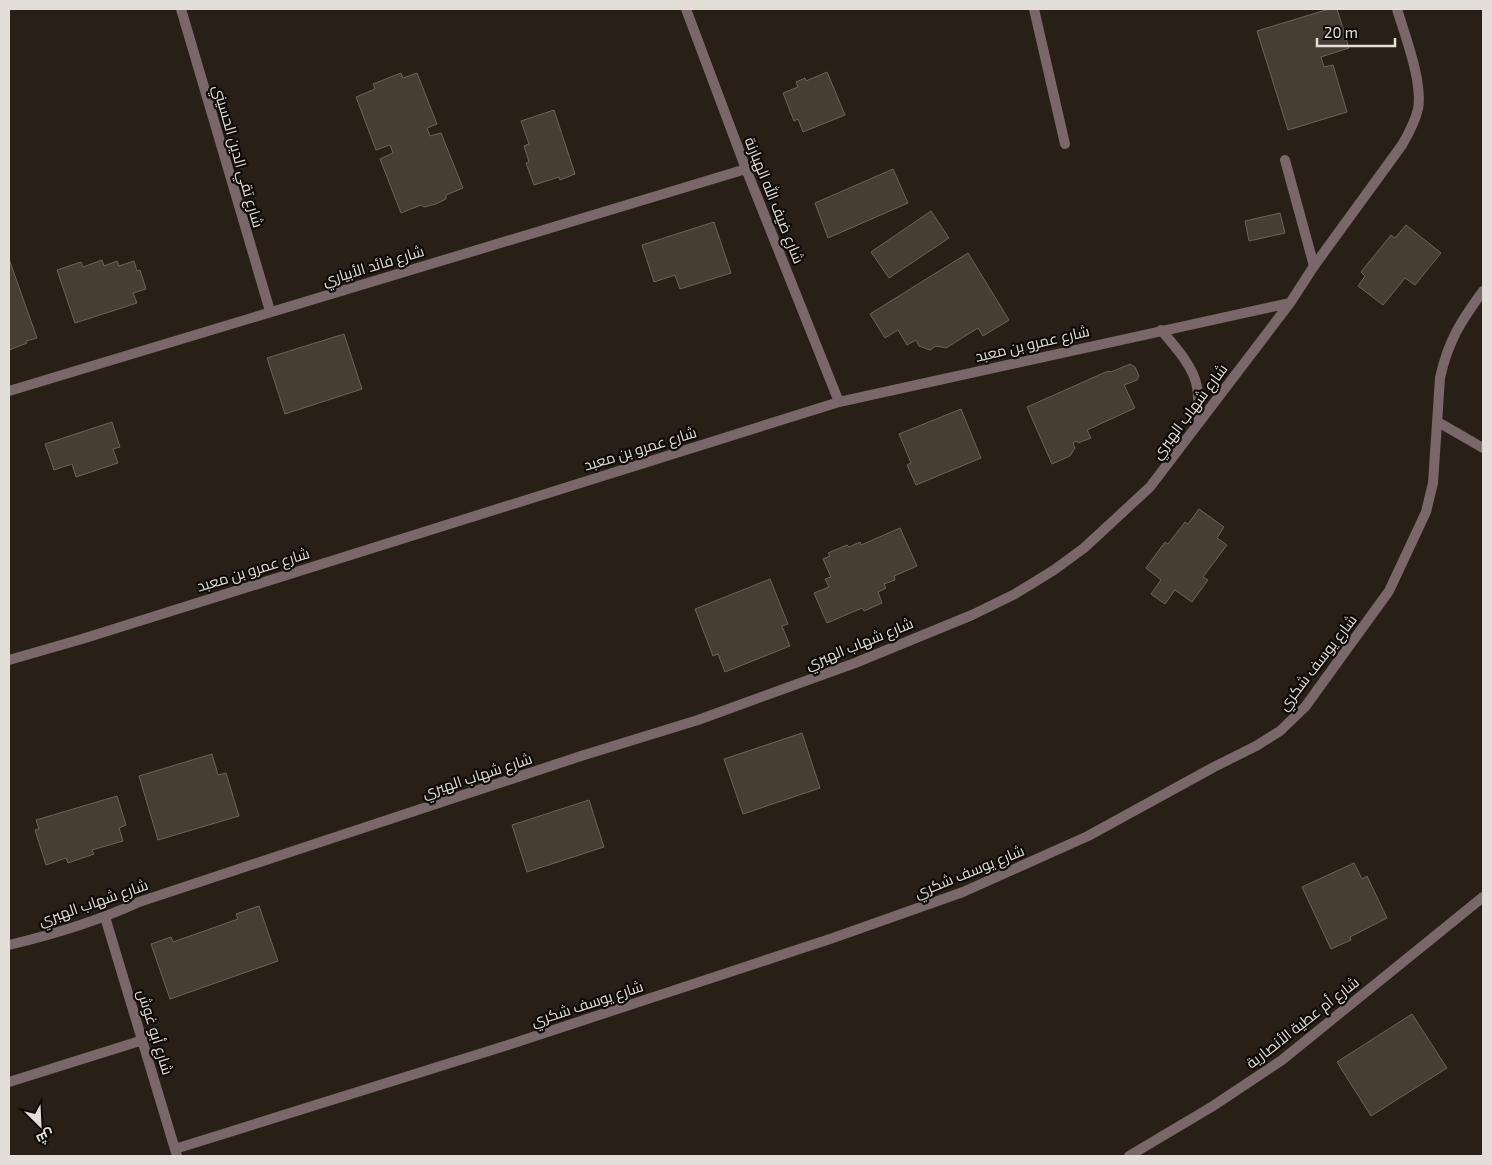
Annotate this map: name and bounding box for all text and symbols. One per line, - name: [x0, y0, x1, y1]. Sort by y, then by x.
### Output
- scale bar: [1317, 15, 1394, 47]
- text: 20 m: [1324, 23, 1358, 41]
- street label: شارع تقي الدين الحسيني: [206, 82, 268, 231]
- street label: شارع ضيف الله الهبارنة: [739, 134, 809, 267]
- street label: شارع فائد الأبياري: [320, 241, 427, 293]
- street label: شارع عمرو بن معبد: [973, 321, 1092, 368]
- street label: شارع شهاب الهبري: [1147, 360, 1234, 465]
- street label: شارع عمرو بن معبد: [581, 422, 699, 477]
- street label: شارع عمرو بن معبد: [194, 543, 312, 598]
- street label: شارع يوسف شكري: [1274, 610, 1363, 716]
- street label: شارع شهاب الهبري: [802, 613, 917, 677]
- street label: شارع شهاب الهبري: [420, 749, 536, 805]
- street label: شارع يوسف شكري: [911, 841, 1028, 905]
- street label: شارع شهاب الهبري: [36, 875, 151, 933]
- street label: شارع أم عطية الأنصارية: [1242, 972, 1364, 1074]
- street label: شارع يوسف شكري: [529, 976, 647, 1033]
- street label: شارع أبو غوش: [132, 987, 177, 1078]
- north arrow: [15, 1100, 65, 1150]
- text: ش: [33, 1125, 57, 1149]

